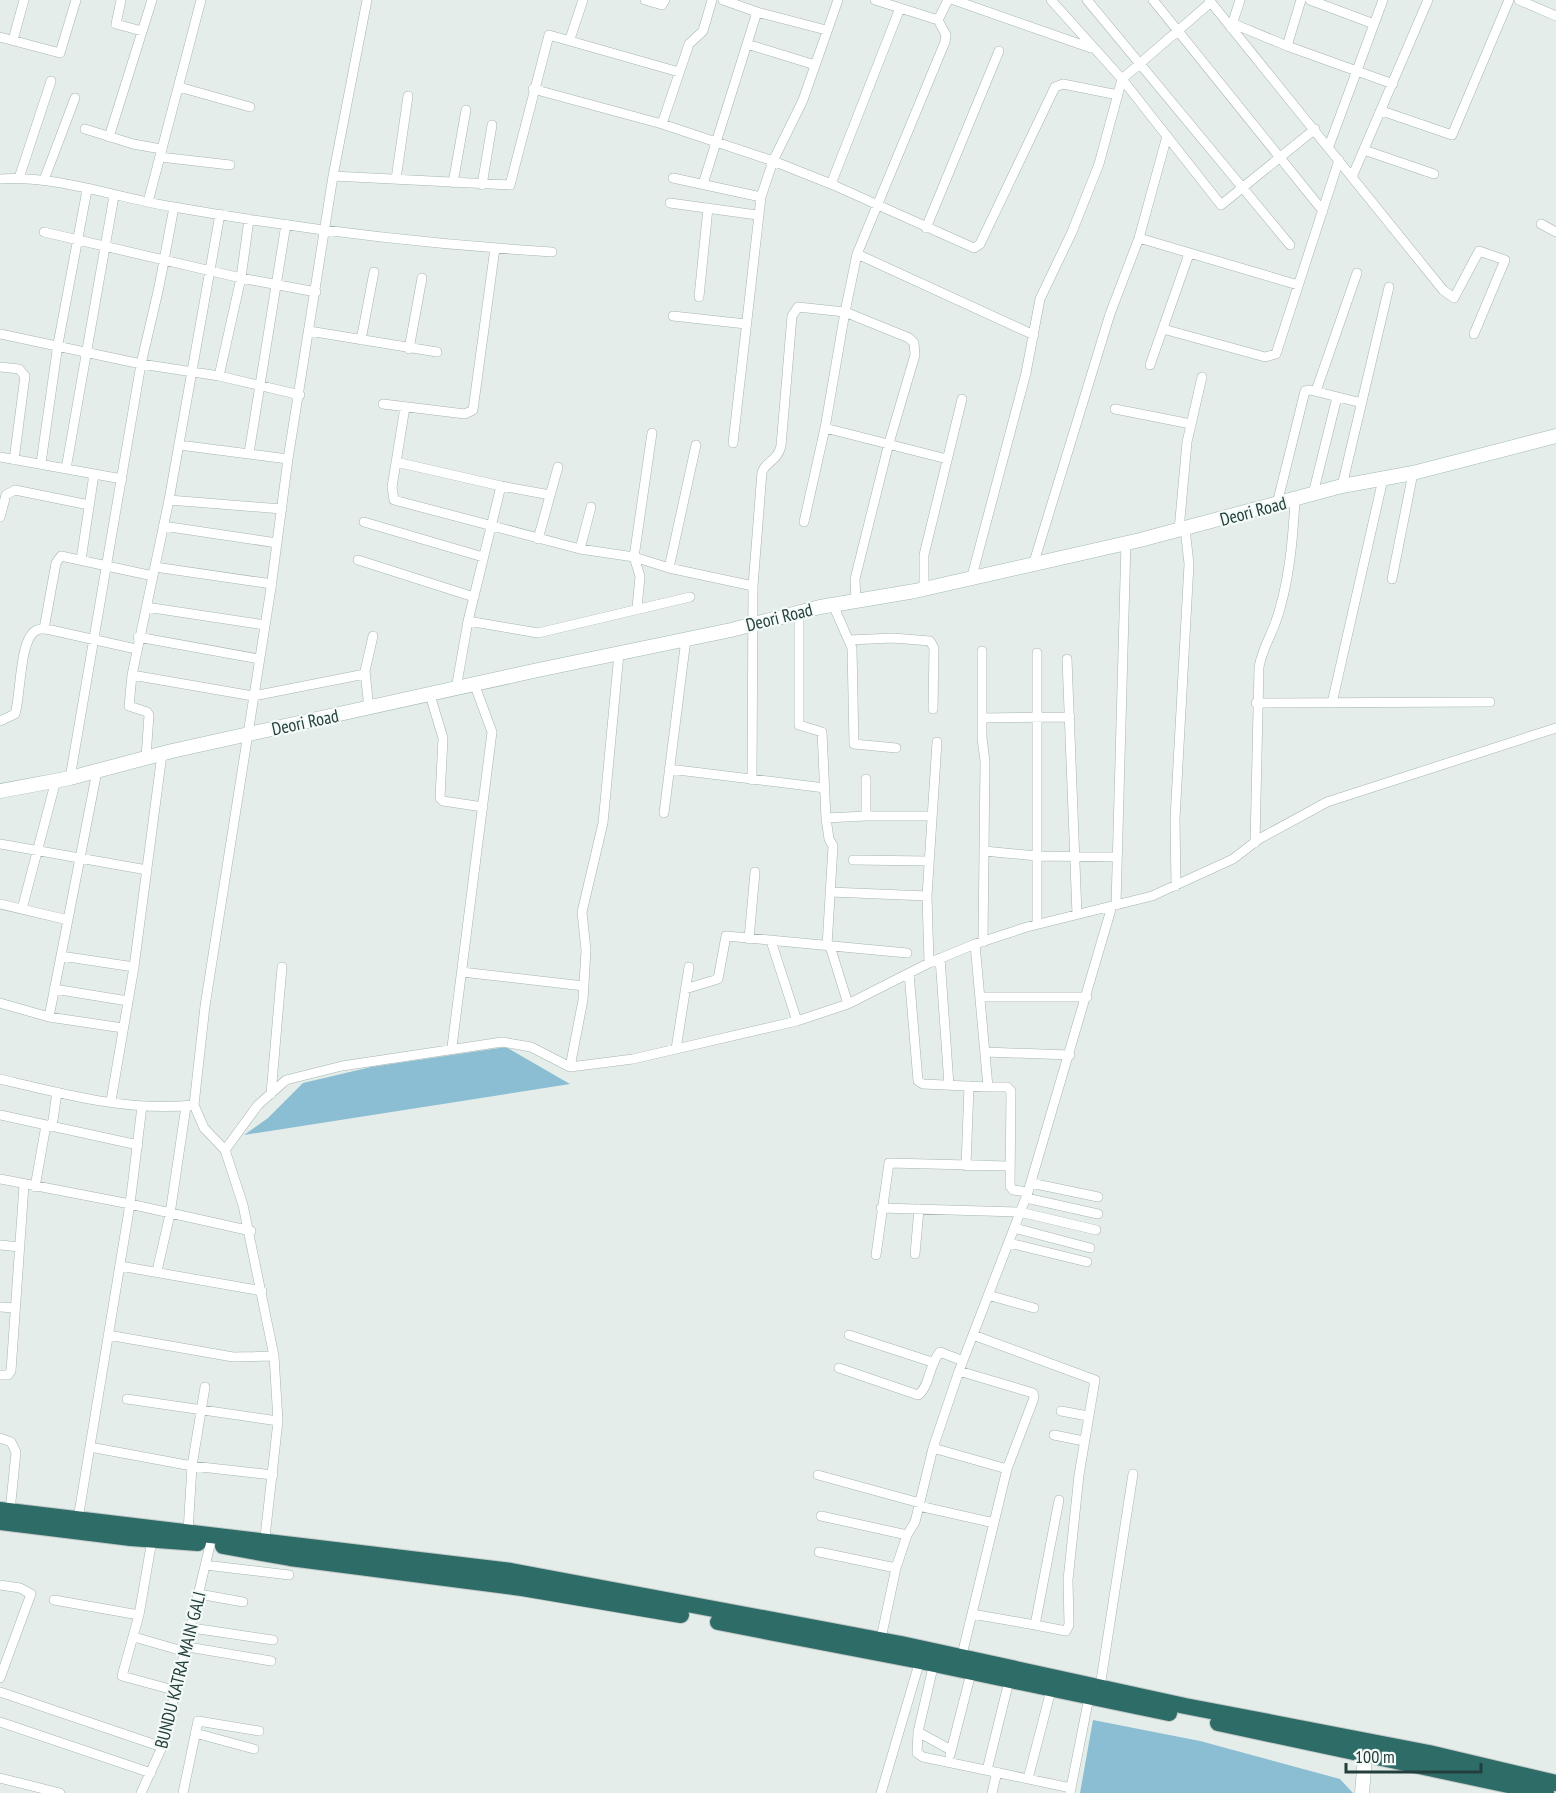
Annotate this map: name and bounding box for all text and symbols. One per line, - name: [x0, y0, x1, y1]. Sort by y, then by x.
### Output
- street label: Deori Road: [1217, 491, 1289, 531]
- street label: Deori Road: [743, 598, 815, 636]
- street label: Deori Road: [269, 704, 341, 740]
- street label: BUNDU KATRA MAIN GALI: [149, 1589, 211, 1751]
- scale bar: [1346, 1736, 1481, 1774]
- text: 100 m: [1355, 1745, 1395, 1768]

